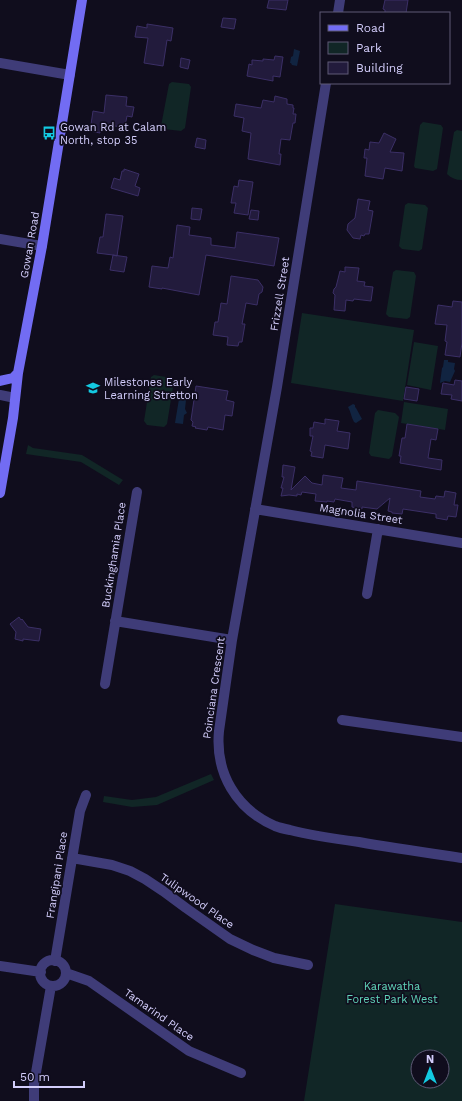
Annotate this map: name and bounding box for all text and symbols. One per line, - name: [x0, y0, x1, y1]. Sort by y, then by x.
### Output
- legend: [320, 12, 450, 84]
- text: Road: [356, 21, 385, 35]
- text: Park: [356, 41, 382, 55]
- text: Building: [356, 61, 403, 75]
- place label: Gowan Rd at Calam North, stop 35: [60, 121, 166, 147]
- bus stop icon: Gowan Rd at Calam North, stop 35: [41, 125, 57, 141]
- street label: Gowan Road: [18, 211, 42, 279]
- street label: Frizzell Street: [268, 256, 292, 332]
- place label: Milestones Early Learning Stretton: [104, 376, 198, 402]
- school or university icon: Milestones Early Learning Stretton: [85, 380, 101, 396]
- street label: Buckinghamia Place: [99, 501, 129, 609]
- street label: Magnolia Street: [319, 501, 404, 527]
- street label: Poinciana Crescent: [200, 636, 228, 740]
- street label: Frangipani Place: [44, 831, 70, 919]
- street label: Tulipwood Place: [157, 871, 237, 931]
- park label: Karawatha Forest Park West: [346, 980, 438, 1006]
- street label: Tamarind Place: [122, 986, 196, 1044]
- north arrow: [410, 1049, 450, 1089]
- text: N: [426, 1053, 434, 1066]
- scale bar: [14, 1063, 84, 1089]
- text: 50 m: [20, 1070, 50, 1084]

